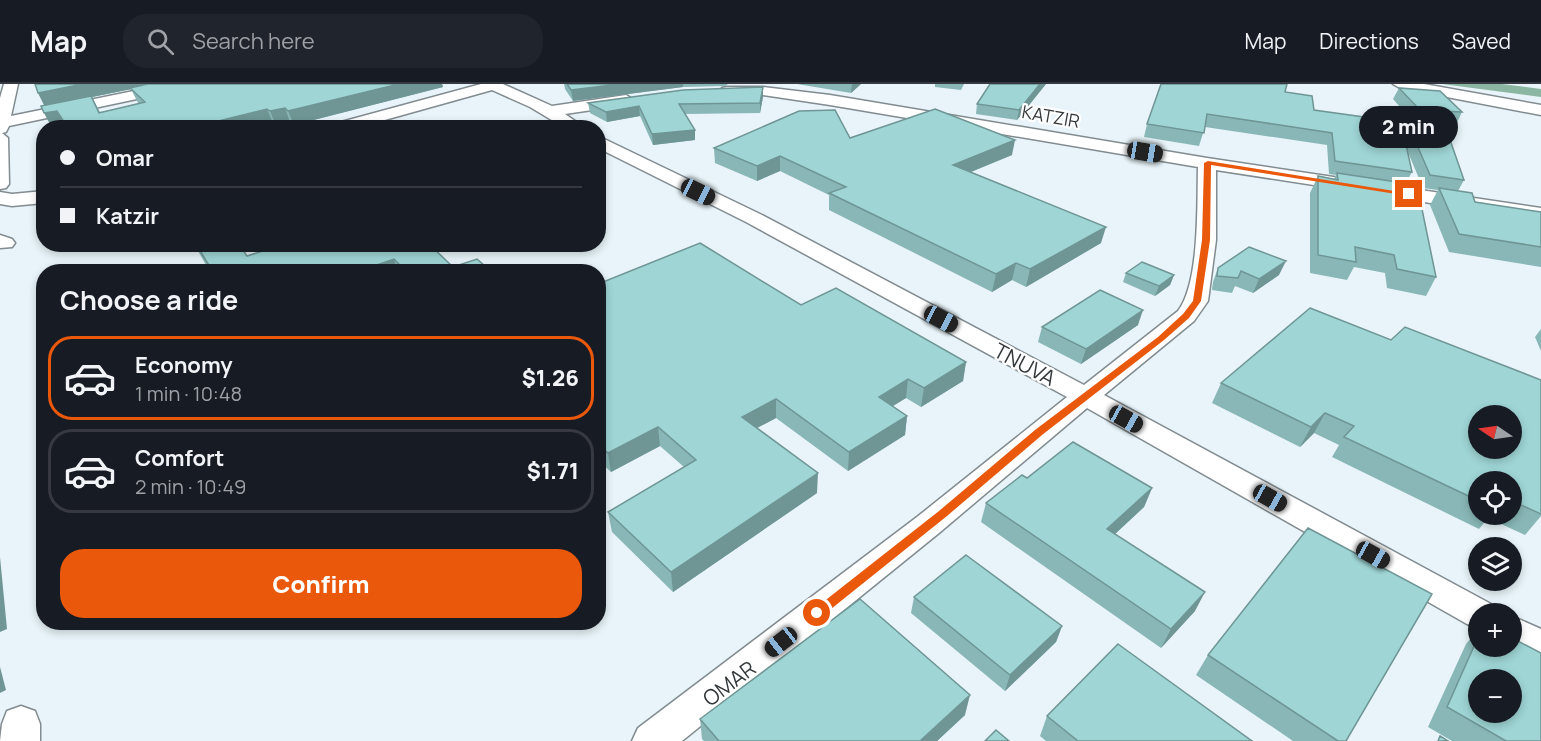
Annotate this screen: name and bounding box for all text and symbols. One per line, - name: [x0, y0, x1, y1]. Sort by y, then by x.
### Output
- search box: [123, 14, 543, 68]
- text: Map: [30, 22, 87, 60]
- icon: search: [144, 25, 177, 58]
- text: Search here: [192, 26, 315, 56]
- text: Map: [1245, 27, 1286, 55]
- text: Directions: [1319, 27, 1419, 55]
- text: Saved: [1452, 27, 1511, 55]
- street label: KATZIR: [1020, 99, 1082, 133]
- callout: 2 min: [1360, 107, 1458, 149]
- text: 2 min: [1382, 113, 1435, 140]
- car: [1126, 140, 1164, 164]
- text: Omar: [96, 143, 154, 173]
- car: [678, 176, 718, 208]
- route end: [1395, 180, 1422, 207]
- text: Katzir: [96, 201, 159, 231]
- text: Choose a ride: [60, 281, 238, 318]
- car: [921, 303, 961, 335]
- street label: TNUVA: [989, 336, 1061, 392]
- text: Economy: [135, 350, 233, 380]
- icon: car: [63, 351, 117, 405]
- text: $1.26: [522, 363, 579, 393]
- text: 1 min · 10:48: [135, 380, 242, 407]
- car: [1106, 402, 1146, 436]
- north arrow: [1468, 405, 1522, 459]
- map controls: [1468, 405, 1522, 723]
- text: Comfort: [135, 443, 224, 473]
- icon: car: [63, 444, 117, 498]
- text: $1.71: [527, 456, 579, 486]
- button: locate: [1468, 471, 1522, 525]
- text: 2 min · 10:49: [135, 473, 246, 500]
- car: [1250, 481, 1290, 515]
- button: layers: [1468, 537, 1522, 591]
- car: [1353, 538, 1393, 572]
- button: Confirm: [60, 549, 582, 618]
- route start: [803, 599, 830, 626]
- button: +: [1468, 603, 1522, 657]
- car: [761, 624, 801, 660]
- street label: OMAR: [697, 654, 761, 712]
- button: −: [1468, 669, 1522, 723]

